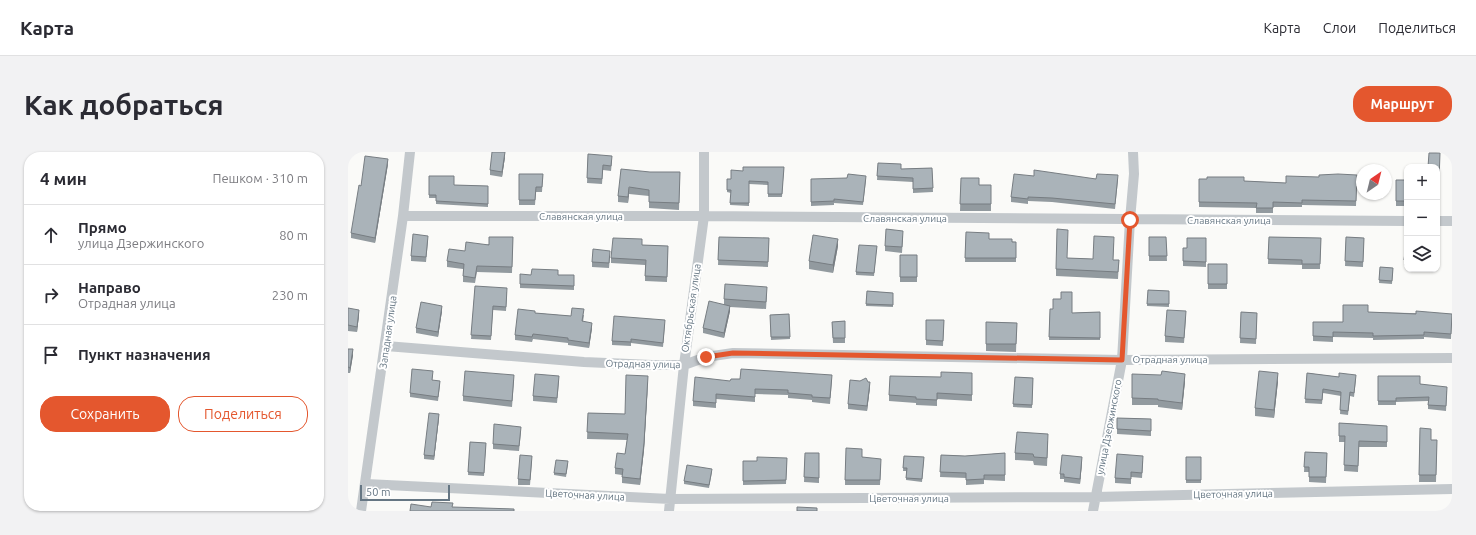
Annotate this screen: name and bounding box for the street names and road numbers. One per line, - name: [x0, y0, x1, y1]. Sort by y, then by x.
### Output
- street label: Славянская улица: [539, 211, 623, 222]
- street label: Славянская улица: [863, 213, 947, 224]
- street label: Славянская улица: [1187, 215, 1271, 226]
- street label: Октябрьская улица: [679, 263, 703, 353]
- street label: Западная улица: [377, 295, 399, 369]
- street label: Отрадная улица: [1132, 354, 1208, 365]
- street label: Отрадная улица: [605, 358, 681, 370]
- street label: улица Дзержинского: [1094, 378, 1124, 476]
- street label: Цветочная улица: [545, 487, 625, 503]
- street label: Цветочная улица: [1193, 488, 1273, 500]
- street label: Цветочная улица: [869, 493, 949, 504]

